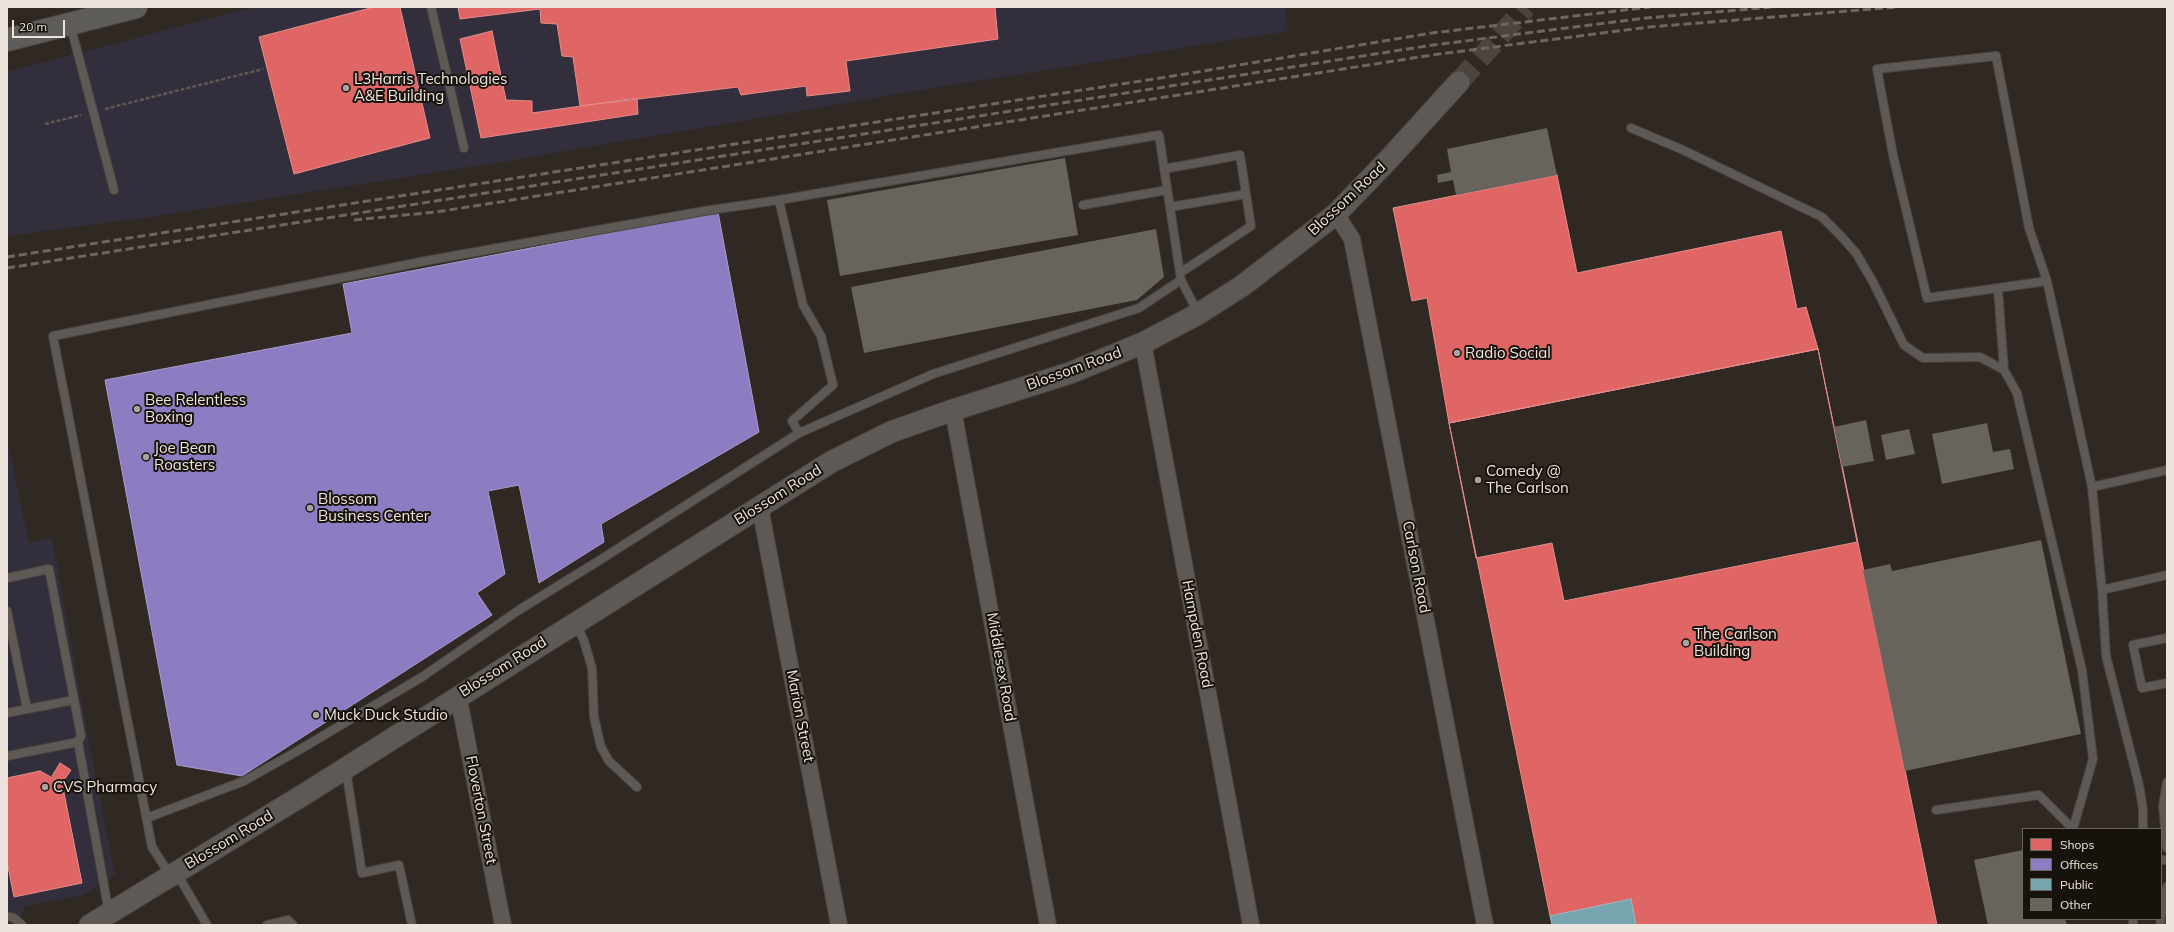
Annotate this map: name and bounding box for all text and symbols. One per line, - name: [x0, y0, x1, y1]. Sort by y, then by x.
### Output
- scale bar: [14, 12, 67, 38]
- text: 20 m: [19, 19, 47, 34]
- place label: L3Harris Technologies A&E Building: [354, 70, 507, 105]
- marker: L3Harris Technologies A&E Building: [341, 83, 351, 93]
- street label: Blossom Road: [1304, 158, 1390, 240]
- street label: Blossom Road: [1024, 344, 1124, 394]
- place label: Radio Social: [1465, 344, 1551, 362]
- marker: Radio Social: [1452, 348, 1462, 358]
- place label: Bee Relentless Boxing: [145, 391, 246, 426]
- marker: Bee Relentless Boxing: [132, 404, 142, 414]
- place label: Joe Bean Roasters: [154, 439, 216, 474]
- marker: Joe Bean Roasters: [141, 452, 151, 462]
- street label: Blossom Road: [731, 461, 825, 529]
- place label: Comedy @ The Carlson: [1486, 462, 1569, 497]
- marker: Comedy @ The Carlson: [1473, 475, 1483, 485]
- place label: Blossom Business Center: [318, 490, 429, 525]
- marker: Blossom Business Center: [305, 503, 315, 513]
- street label: Carlson Road: [1398, 519, 1434, 615]
- street label: Hampden Road: [1178, 579, 1216, 689]
- street label: Middlesex Road: [983, 611, 1019, 723]
- place label: The Carlson Building: [1694, 625, 1777, 660]
- street label: Blossom Road: [456, 633, 550, 701]
- marker: The Carlson Building: [1681, 638, 1691, 648]
- street label: Marion Street: [782, 668, 818, 764]
- place label: Muck Duck Studio: [324, 706, 448, 724]
- marker: Muck Duck Studio: [311, 710, 321, 720]
- street label: Floverton Street: [462, 754, 500, 866]
- place label: CVS Pharmacy: [53, 778, 157, 796]
- marker: CVS Pharmacy: [40, 782, 50, 792]
- street label: Blossom Road: [182, 807, 276, 873]
- legend: [2022, 828, 2162, 920]
- text: Shops: [2060, 837, 2095, 852]
- text: Offices: [2060, 857, 2098, 872]
- text: Public: [2060, 877, 2094, 892]
- text: Other: [2060, 897, 2091, 912]

